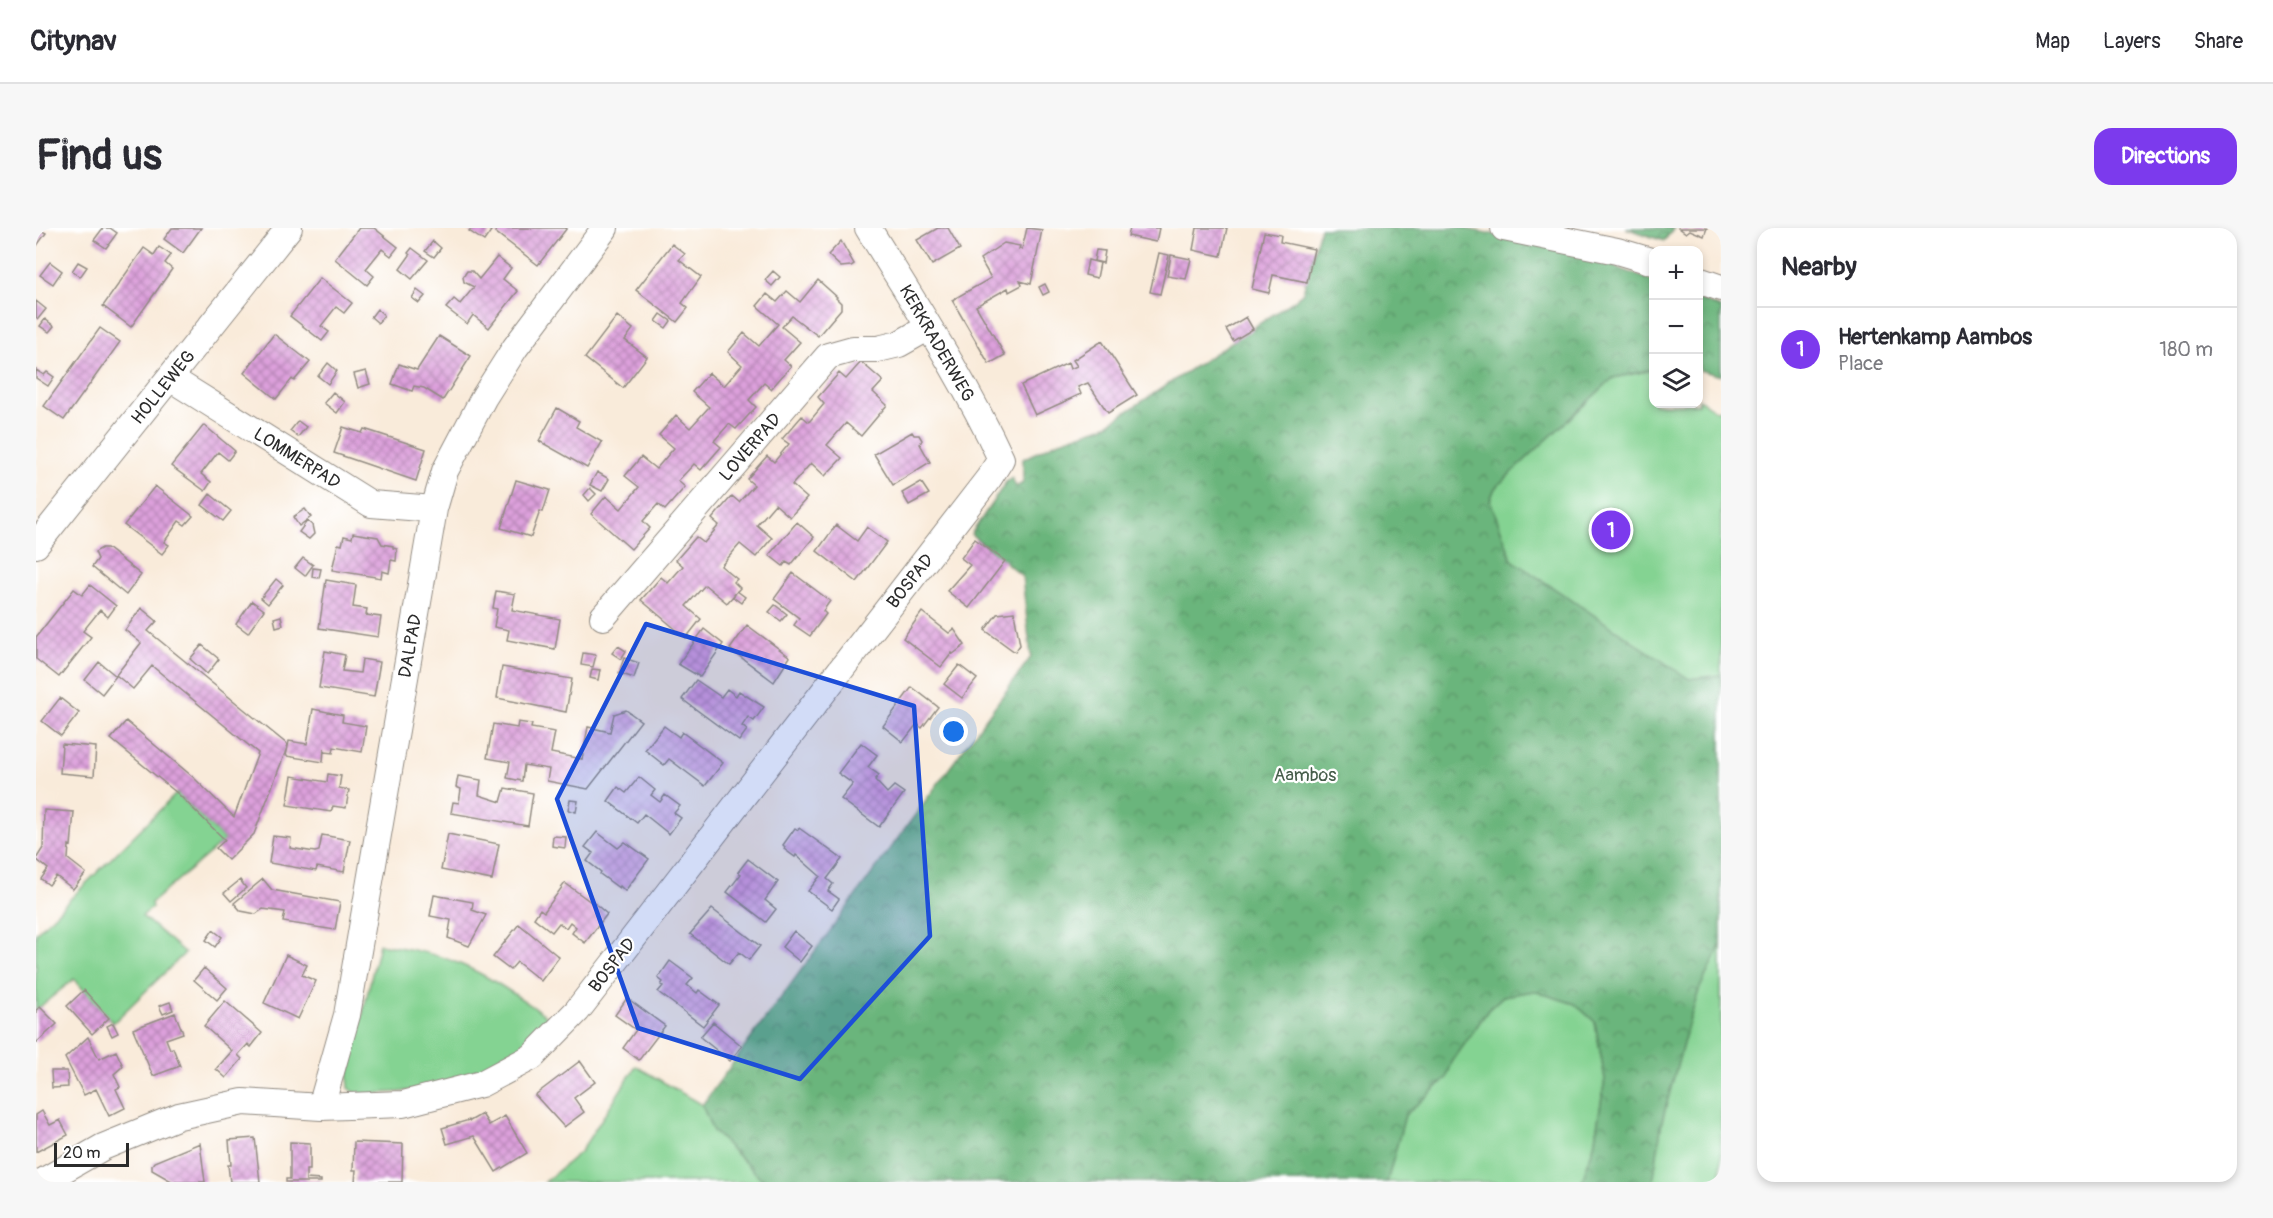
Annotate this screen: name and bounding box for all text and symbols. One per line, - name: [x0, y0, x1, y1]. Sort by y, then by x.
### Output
- text: Citynav: [30, 24, 117, 59]
- text: Map: [2035, 28, 2070, 55]
- text: Layers: [2103, 28, 2161, 55]
- text: Share: [2194, 28, 2243, 55]
- button: Directions: [2094, 128, 2237, 185]
- text: Find us: [36, 130, 162, 182]
- map controls: [1649, 246, 1703, 408]
- button: +: [1649, 246, 1703, 300]
- text: Nearby: [1781, 251, 1857, 283]
- street label: KERKRADERWEG: [894, 281, 979, 406]
- button: −: [1649, 300, 1703, 354]
- text: Hertenkamp Aambos: [1838, 323, 2032, 351]
- text: 1: [1797, 337, 1804, 362]
- text: 180 m: [2159, 337, 2213, 362]
- street label: HOLLEWEG: [126, 345, 200, 429]
- text: Place: [1838, 351, 1883, 376]
- button: layers: [1649, 354, 1703, 408]
- street label: LOVERPAD: [714, 408, 786, 486]
- street label: LOMMERPAD: [249, 423, 344, 494]
- pin: 1: [1592, 508, 1630, 552]
- street label: BOSPAD: [882, 549, 939, 613]
- street label: DALPAD: [394, 613, 427, 680]
- your location: [939, 717, 968, 746]
- park label: Aambos: [1274, 764, 1336, 787]
- street label: BOSPAD: [584, 933, 641, 997]
- scale bar: [54, 1140, 129, 1168]
- text: 20 m: [63, 1143, 101, 1163]

